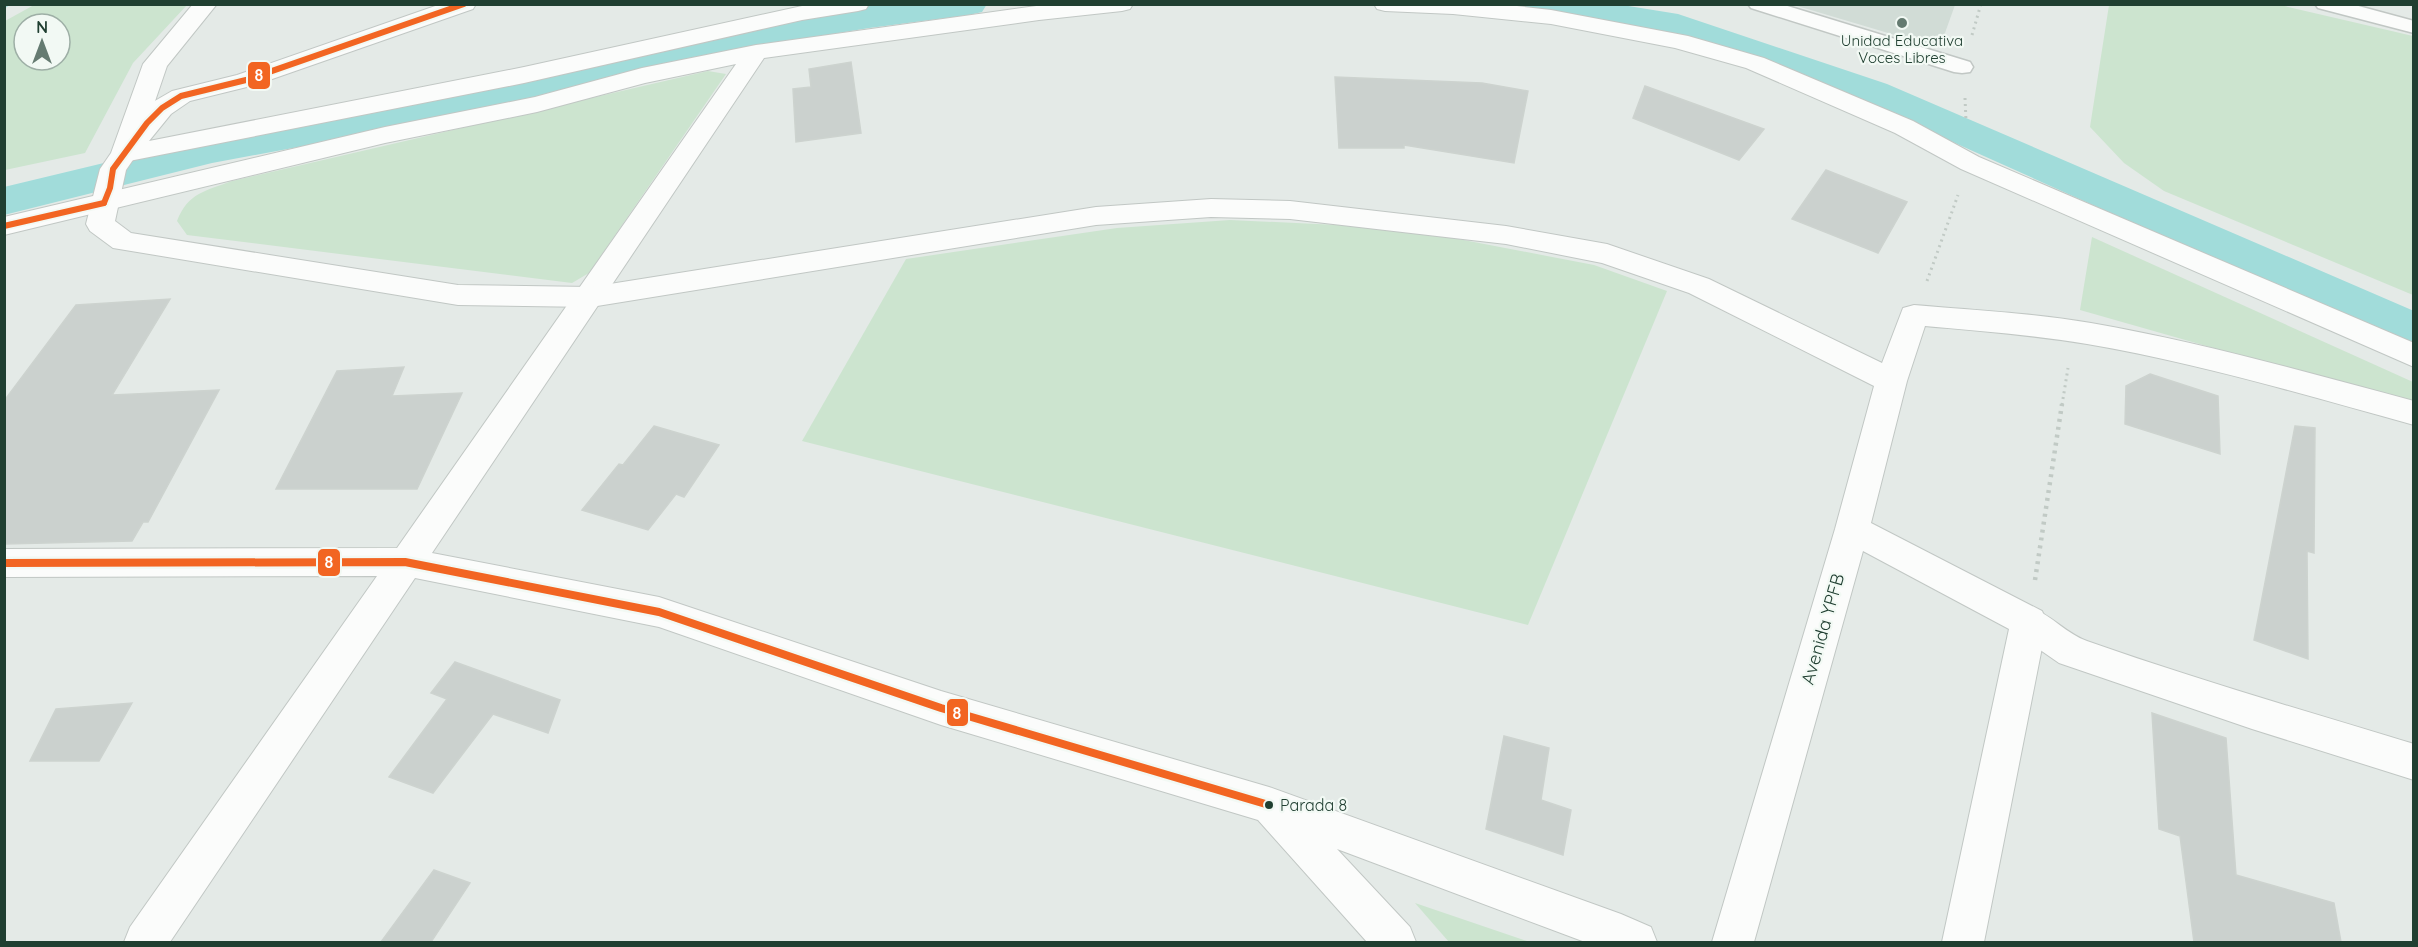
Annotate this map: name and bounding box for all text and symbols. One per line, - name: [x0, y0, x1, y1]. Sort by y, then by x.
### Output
- north arrow: [12, 12, 72, 72]
- marker: Unidad Educativa Voces Libres: [1895, 16, 1909, 30]
- text: N: [36, 17, 48, 37]
- place label: Unidad Educativa Voces Libres: [1841, 31, 1963, 67]
- line badge: 8: [247, 61, 271, 90]
- text: 8: [255, 65, 264, 85]
- line badge: 8: [317, 548, 341, 577]
- text: 8: [325, 552, 334, 572]
- street label: Avenida YPFB: [1796, 571, 1849, 687]
- line badge: 8: [946, 698, 969, 727]
- text: 8: [953, 703, 962, 723]
- place label: Parada 8: [1280, 795, 1347, 815]
- marker: Parada 8: [1263, 799, 1275, 811]

